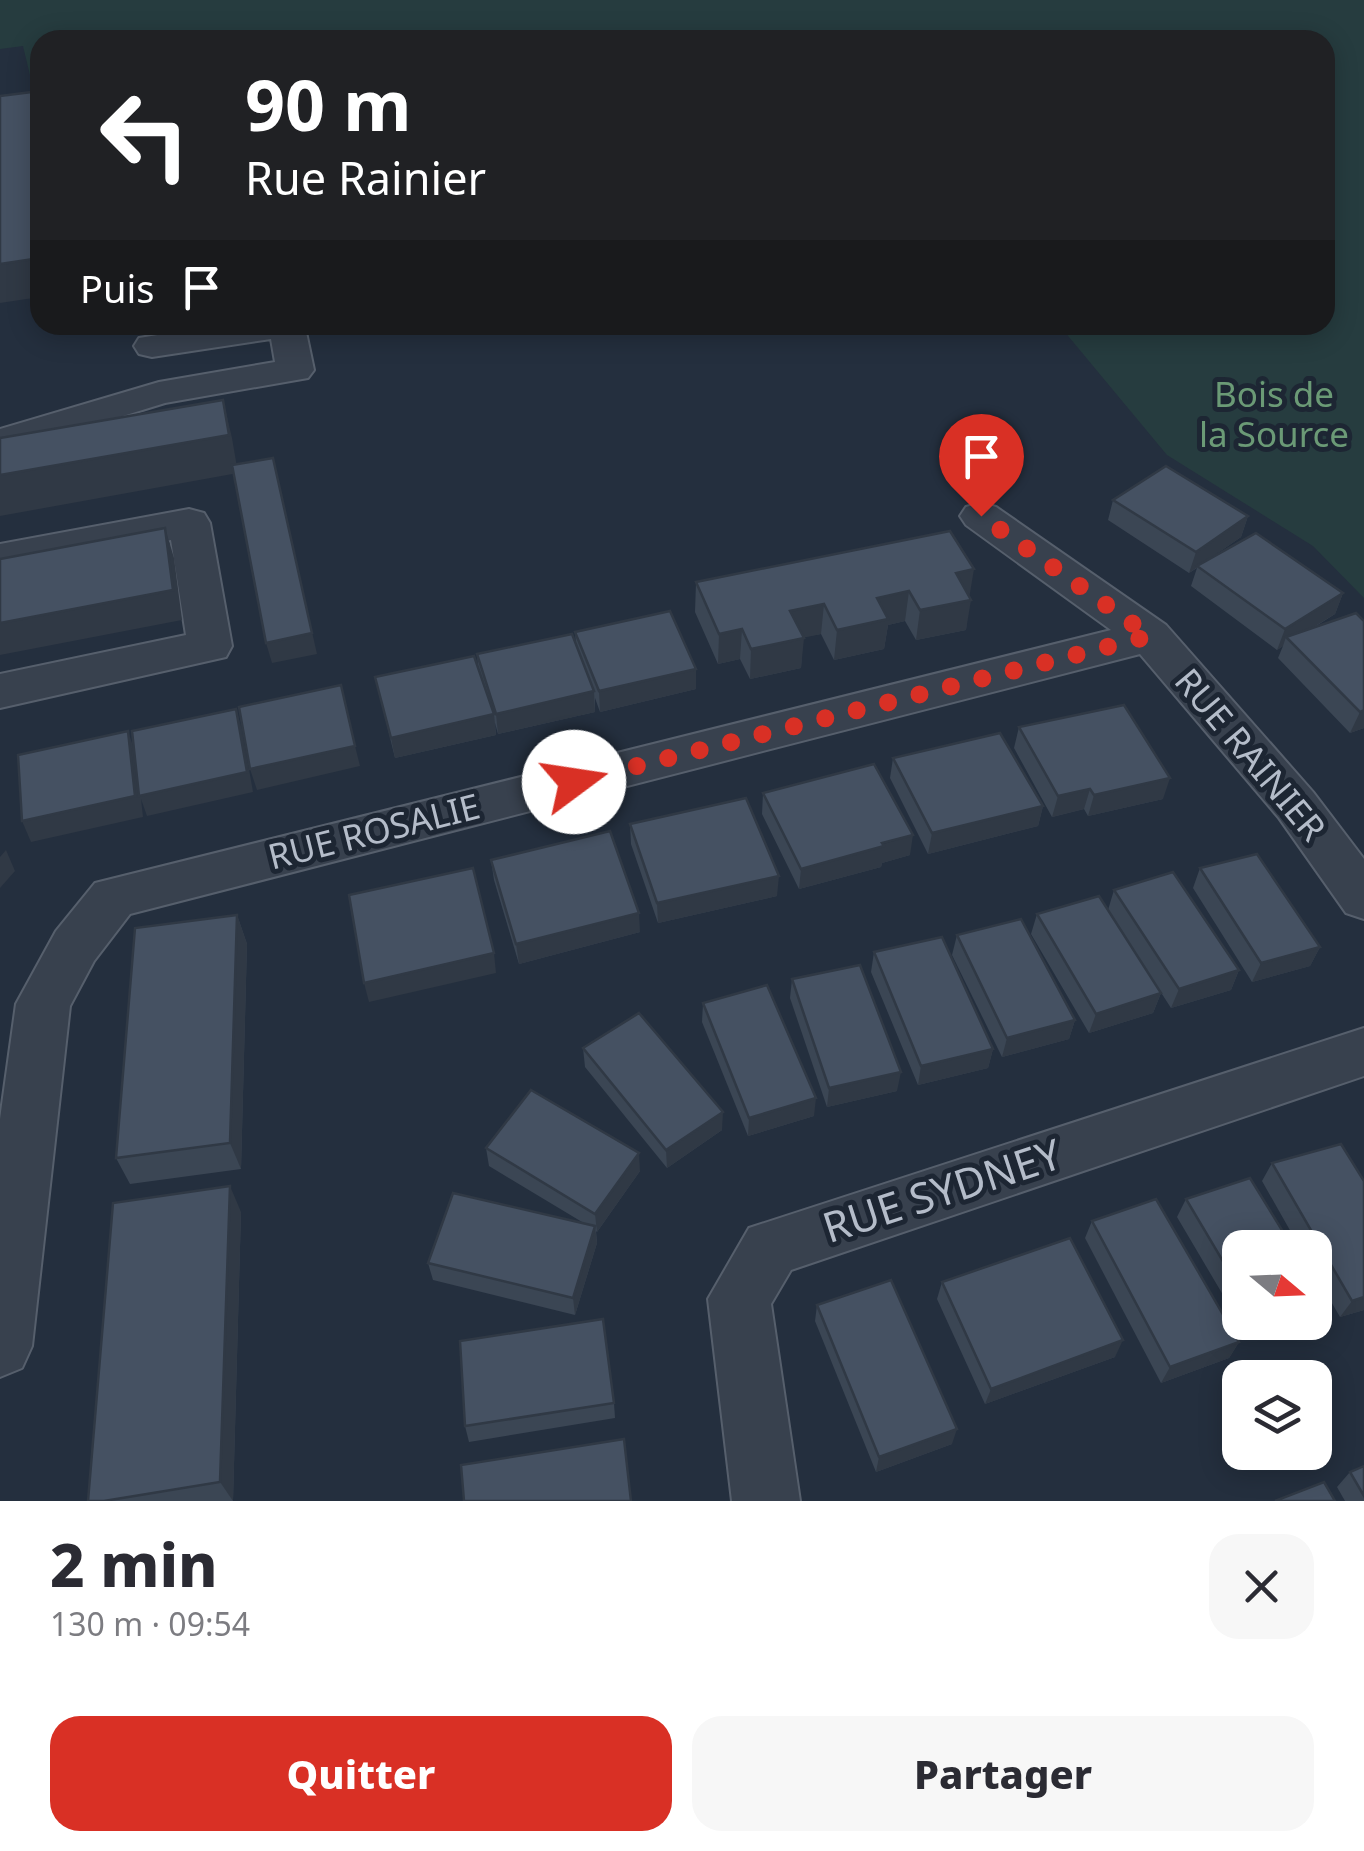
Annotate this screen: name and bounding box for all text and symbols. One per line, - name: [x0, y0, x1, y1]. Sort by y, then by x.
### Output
- text: 90 m: [245, 56, 412, 152]
- icon: left: [80, 70, 210, 200]
- text: Rue Rainier: [245, 147, 486, 208]
- icon: arrive: [174, 260, 229, 315]
- text: Puis: [80, 262, 154, 314]
- park label: Bois de la Source: [1199, 370, 1349, 457]
- pin: [939, 414, 1024, 517]
- icon: arrive: [954, 429, 1009, 484]
- street label: RUE RAINIER: [1165, 658, 1337, 850]
- position arrow: [522, 730, 626, 834]
- street label: RUE ROSALIE: [263, 782, 484, 880]
- street label: RUE SYDNEY: [815, 1124, 1068, 1255]
- north arrow: [1222, 1230, 1332, 1340]
- map controls: [1222, 1230, 1332, 1470]
- button: layers: [1222, 1360, 1332, 1470]
- text: 2 min: [50, 1523, 218, 1605]
- button: close: [1209, 1534, 1314, 1639]
- text: 130 m · 09:54: [50, 1602, 250, 1645]
- button: Quitter: [50, 1716, 672, 1831]
- button: Partager: [692, 1716, 1314, 1831]

